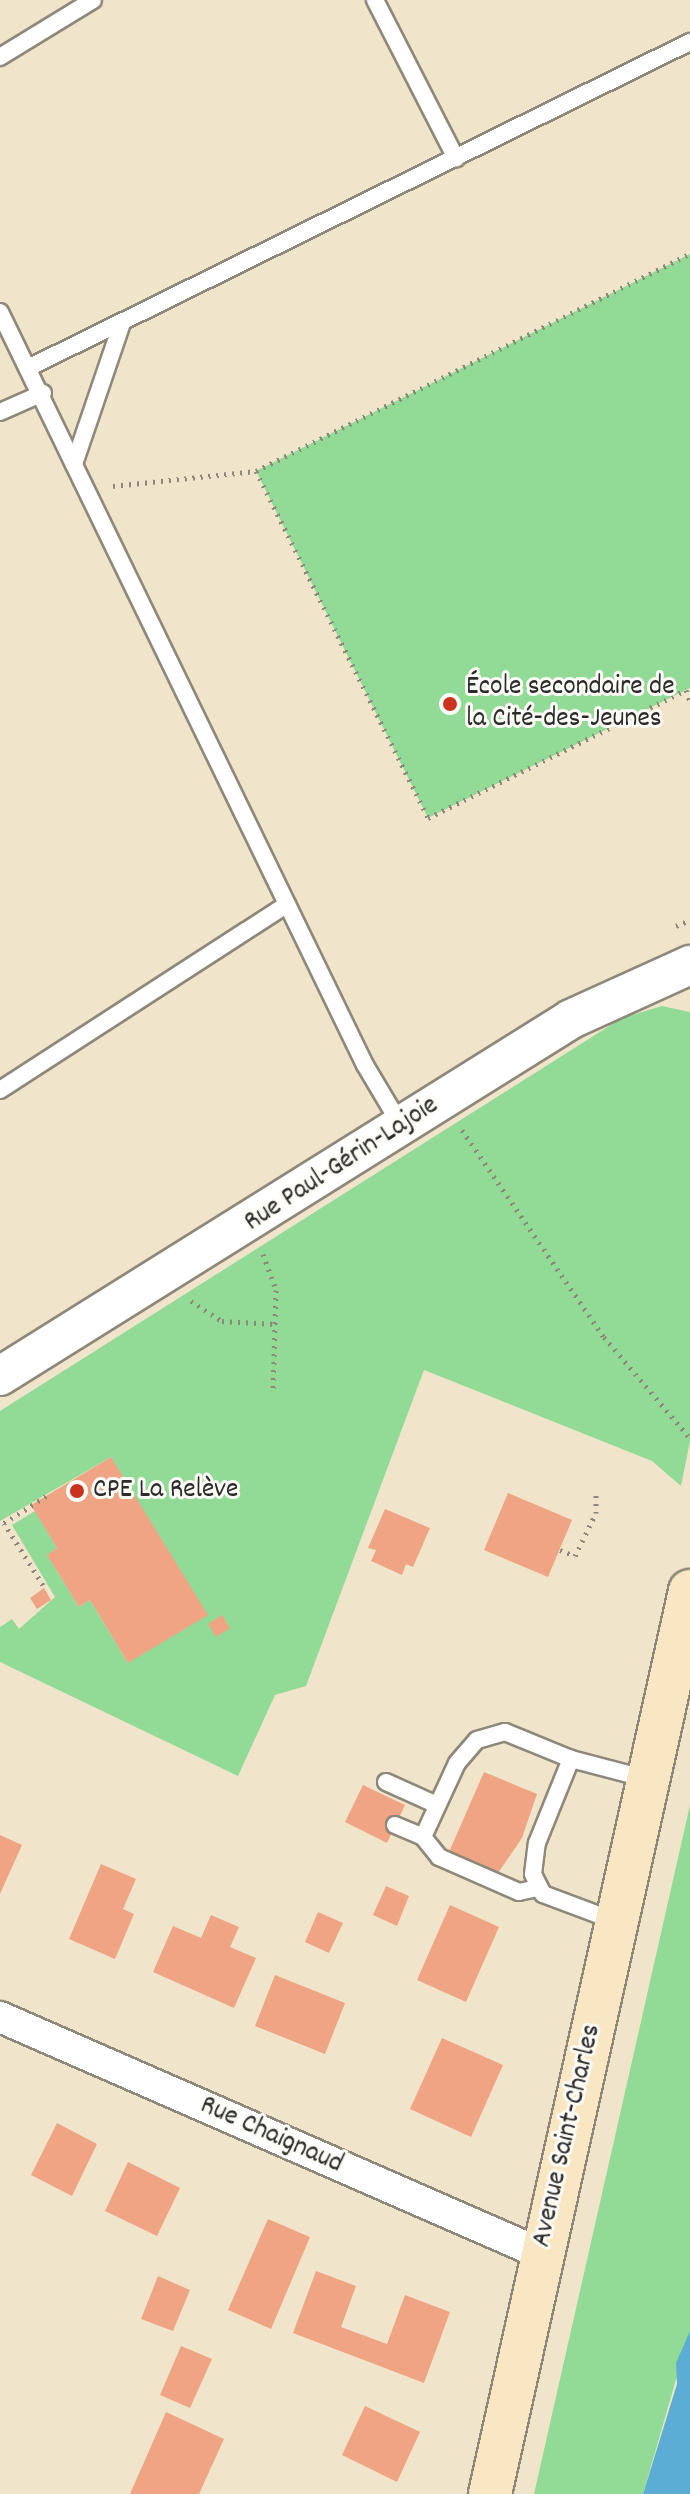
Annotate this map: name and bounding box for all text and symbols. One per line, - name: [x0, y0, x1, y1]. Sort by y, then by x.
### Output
- place label: École secondaire de la Cité-des-Jeunes: [466, 671, 675, 737]
- marker: École secondaire de la Cité-des-Jeunes: [441, 695, 459, 713]
- street label: Rue Paul-Gérin-Lajoie: [239, 1090, 445, 1240]
- place label: CPE La Relève: [93, 1474, 238, 1508]
- marker: CPE La Relève: [68, 1482, 86, 1500]
- street label: Avenue Saint-Charles: [526, 2021, 610, 2251]
- street label: Rue Chaignaud: [194, 2090, 348, 2182]

